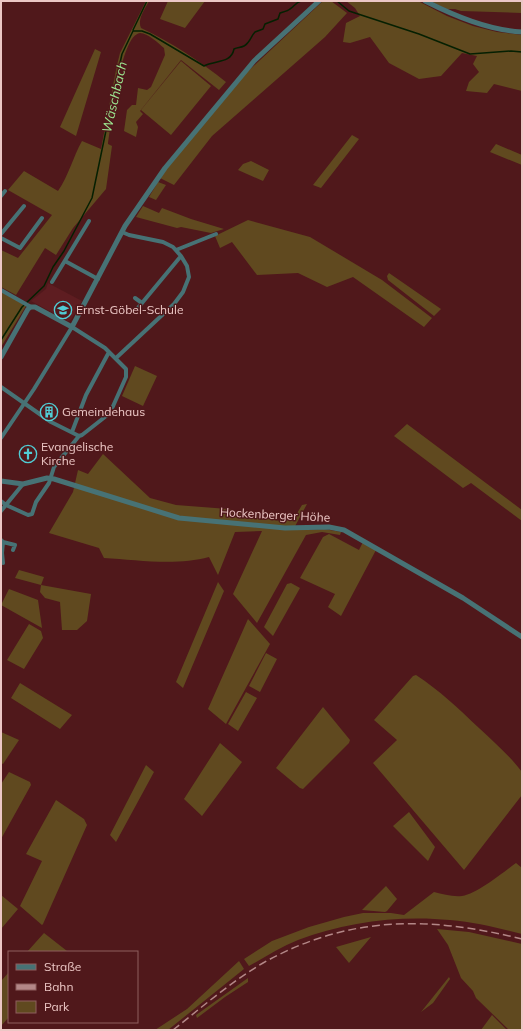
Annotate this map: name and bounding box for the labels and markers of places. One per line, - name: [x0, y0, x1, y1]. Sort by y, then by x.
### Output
- school or university icon: Ernst-Göbel-Schule: [53, 300, 73, 320]
- place label: Ernst-Göbel-Schule: [76, 302, 183, 317]
- building icon: Gemeindehaus: [39, 402, 59, 422]
- place label: Gemeindehaus: [62, 404, 145, 419]
- place label: Evangelische Kirche: [41, 439, 113, 468]
- church icon: Evangelische Kirche: [18, 444, 38, 464]

